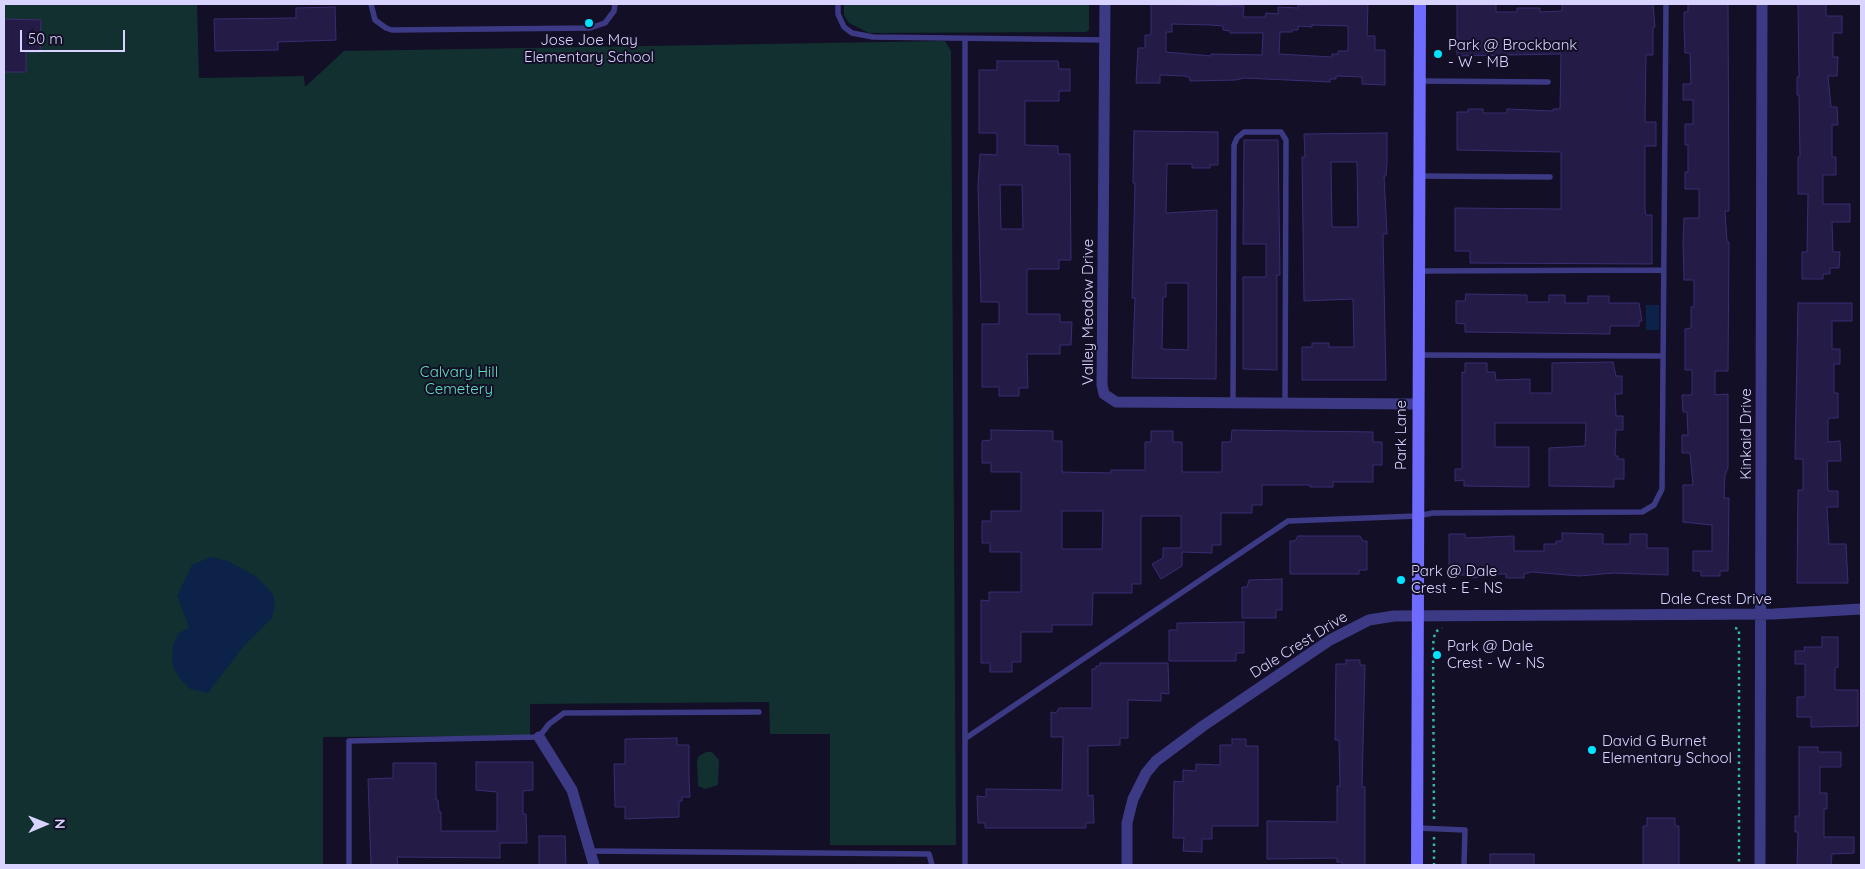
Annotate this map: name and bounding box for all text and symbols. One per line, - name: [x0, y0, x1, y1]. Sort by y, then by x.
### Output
- marker: Jose Joe May Elementary School: [583, 17, 595, 29]
- scale bar: [22, 20, 128, 52]
- text: 50 m: [28, 29, 63, 48]
- place label: Jose Joe May Elementary School: [524, 31, 654, 66]
- place label: Park @ Brockbank - W - MB: [1448, 36, 1577, 71]
- marker: Park @ Brockbank - W - MB: [1432, 48, 1444, 60]
- street label: Valley Meadow Drive: [1079, 239, 1097, 385]
- park label: Calvary Hill Cemetery: [420, 363, 498, 398]
- street label: Kinkaid Drive: [1737, 388, 1755, 480]
- street label: Park Lane: [1392, 400, 1410, 470]
- place label: Park @ Dale Crest - E - NS: [1411, 562, 1503, 597]
- marker: Park @ Dale Crest - E - NS: [1395, 574, 1407, 586]
- street label: Dale Crest Drive: [1660, 590, 1772, 608]
- street label: Dale Crest Drive: [1247, 608, 1351, 682]
- place label: Park @ Dale Crest - W - NS: [1447, 637, 1545, 672]
- marker: Park @ Dale Crest - W - NS: [1431, 649, 1443, 661]
- place label: David G Burnet Elementary School: [1602, 732, 1732, 767]
- marker: David G Burnet Elementary School: [1586, 744, 1598, 756]
- north arrow: [20, 799, 70, 849]
- text: N: [51, 818, 69, 829]

